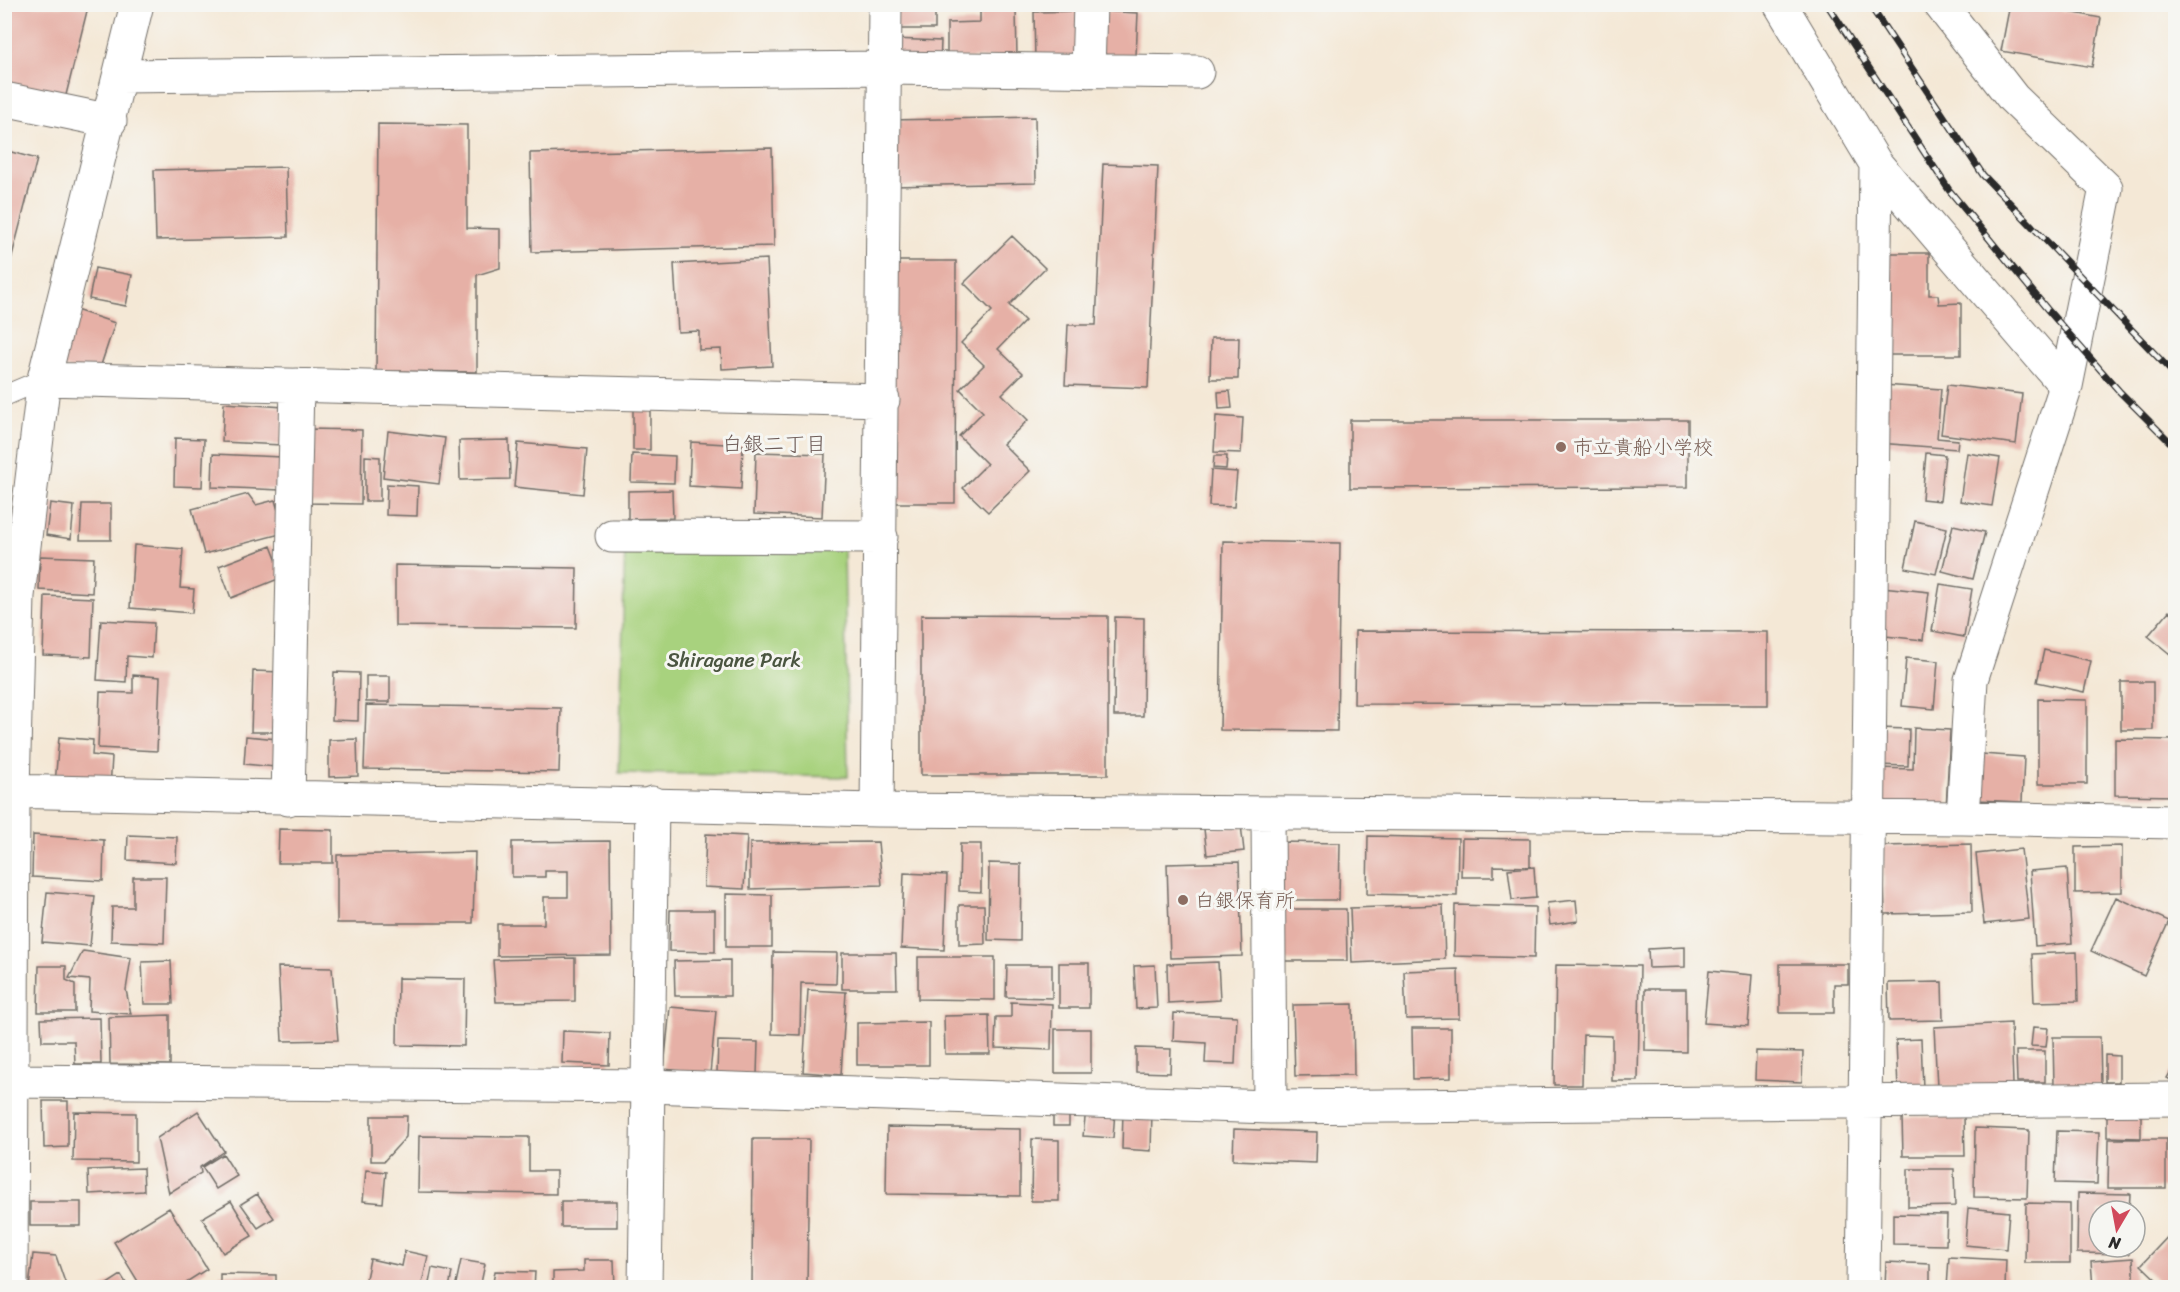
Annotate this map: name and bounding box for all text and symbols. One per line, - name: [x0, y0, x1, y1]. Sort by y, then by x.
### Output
- district label: 白銀二丁目: [722, 425, 827, 463]
- place label: 市立貴船小学校: [1573, 430, 1713, 465]
- marker: 市立貴船小学校: [1554, 440, 1568, 454]
- park label: Shiragane Park: [667, 643, 801, 678]
- place label: 白銀保育所: [1195, 883, 1295, 918]
- marker: 白銀保育所: [1176, 893, 1190, 907]
- north arrow: [2087, 1199, 2147, 1259]
- text: N: [2106, 1228, 2123, 1259]

